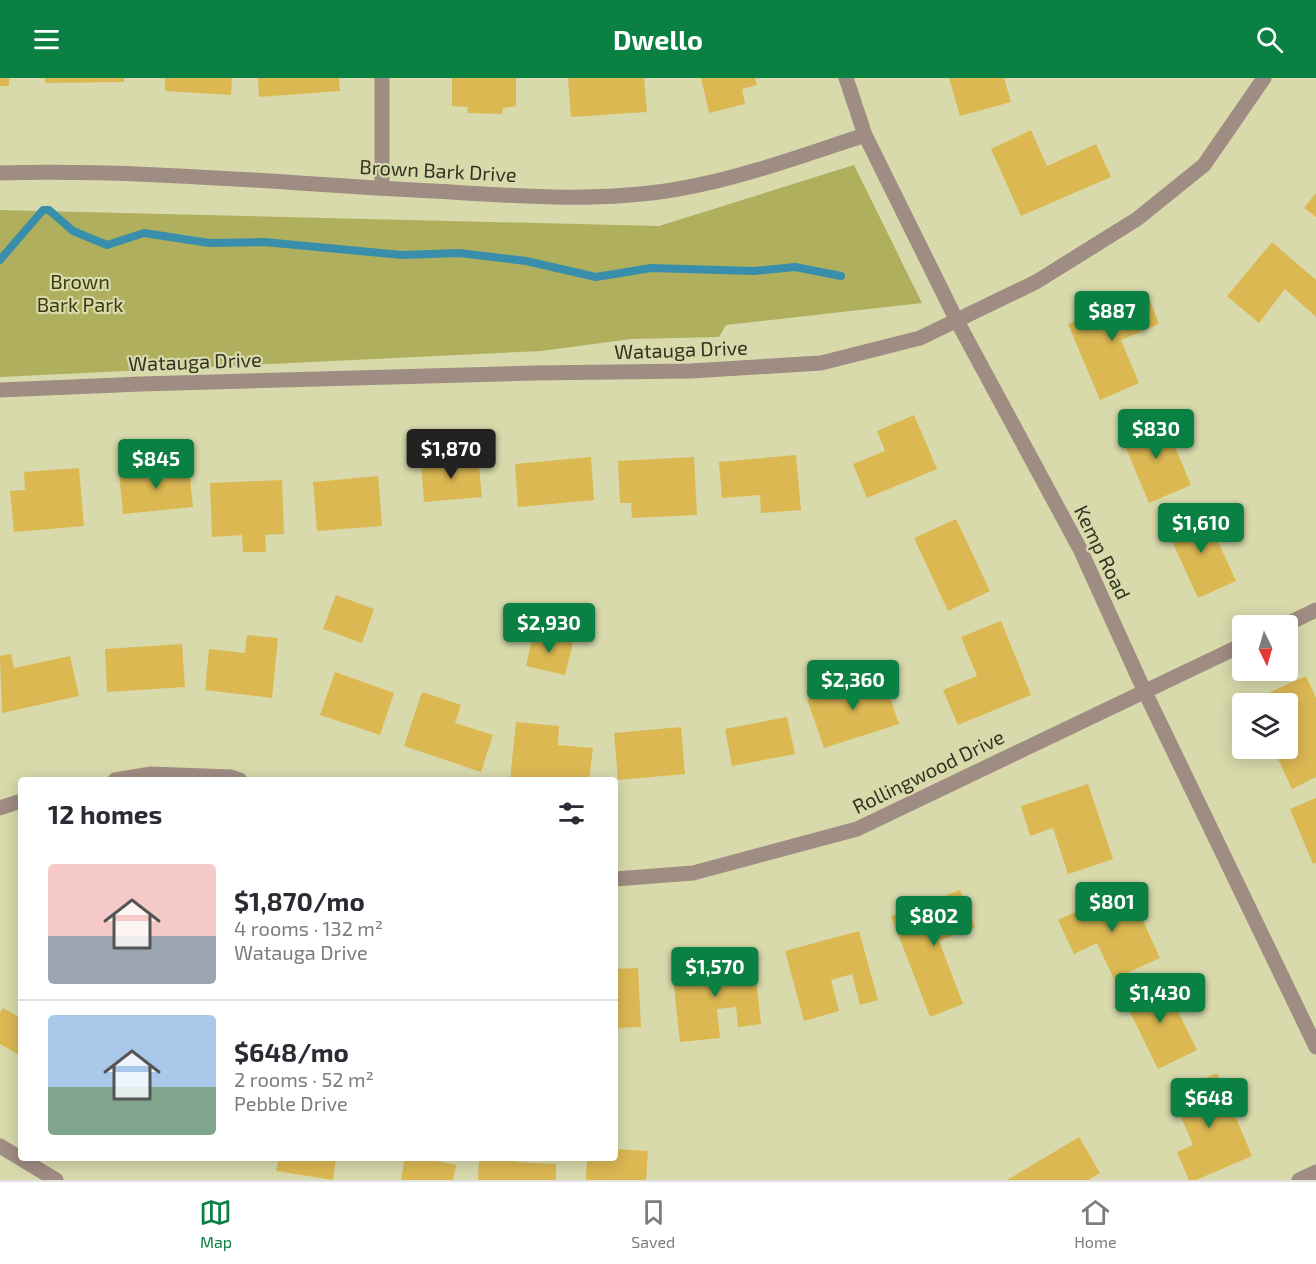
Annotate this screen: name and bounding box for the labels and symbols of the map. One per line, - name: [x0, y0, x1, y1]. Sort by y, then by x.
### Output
- street label: Brown Bark Drive: [359, 154, 517, 186]
- park label: Brown Bark Park: [37, 269, 123, 316]
- pin: $887: [1076, 291, 1148, 342]
- street label: Watauga Drive: [614, 335, 748, 363]
- street label: Watauga Drive: [128, 347, 262, 375]
- pin: $830: [1120, 409, 1192, 460]
- pin: $1,870: [402, 429, 500, 480]
- pin: $845: [120, 439, 192, 490]
- street label: Kemp Road: [1070, 501, 1136, 603]
- pin: $1,610: [1152, 503, 1250, 554]
- pin: $2,930: [500, 603, 598, 654]
- north arrow: [1232, 615, 1298, 681]
- pin: $2,360: [804, 660, 902, 711]
- street label: Rollingwood Drive: [848, 724, 1008, 818]
- pin: $801: [1076, 882, 1148, 933]
- pin: $802: [898, 896, 970, 947]
- pin: $1,570: [666, 947, 764, 998]
- pin: $1,430: [1111, 973, 1209, 1024]
- pin: $648: [1173, 1078, 1245, 1129]

